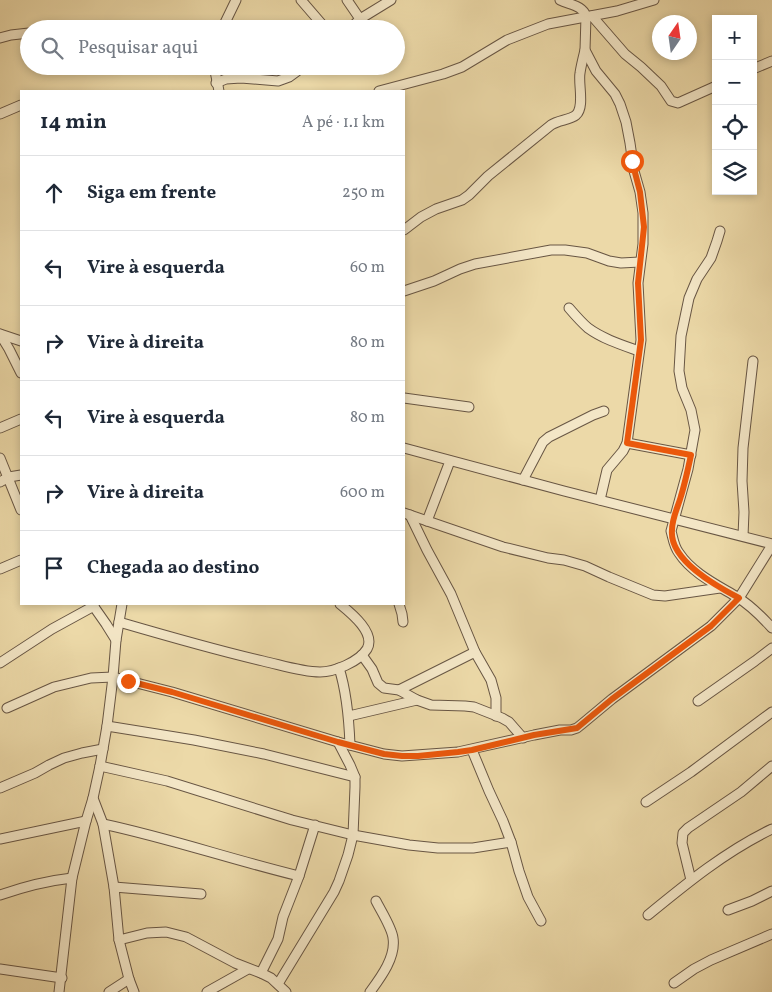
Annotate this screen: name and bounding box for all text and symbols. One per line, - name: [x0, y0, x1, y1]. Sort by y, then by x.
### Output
- north arrow: [652, 15, 697, 60]
- map controls: [712, 15, 757, 195]
- button: +: [712, 15, 757, 60]
- search box: [20, 20, 405, 75]
- icon: search: [38, 34, 66, 62]
- text: Pesquisar aqui: [78, 35, 198, 61]
- button: −: [712, 60, 757, 105]
- button: locate: [712, 105, 757, 150]
- text: 14 min: [40, 108, 107, 137]
- text: A pé · 1.1 km: [302, 112, 385, 134]
- route start: [621, 150, 644, 173]
- button: layers: [712, 150, 757, 195]
- icon: ahead: [40, 179, 68, 207]
- text: Siga em frente: [87, 180, 216, 206]
- text: 250 m: [342, 182, 385, 204]
- icon: left: [40, 254, 68, 282]
- text: Vire à esquerda: [87, 255, 225, 281]
- text: 60 m: [350, 257, 385, 279]
- icon: right: [40, 329, 68, 357]
- text: Vire à direita: [87, 330, 204, 356]
- text: 80 m: [350, 332, 385, 354]
- icon: left: [40, 404, 68, 432]
- text: Vire à esquerda: [87, 405, 225, 431]
- text: 80 m: [350, 407, 385, 429]
- icon: right: [40, 479, 68, 507]
- text: Vire à direita: [87, 480, 204, 506]
- text: 600 m: [340, 482, 385, 504]
- icon: arrive: [40, 554, 68, 582]
- text: Chegada ao destino: [87, 555, 259, 581]
- route end: [117, 670, 140, 693]

